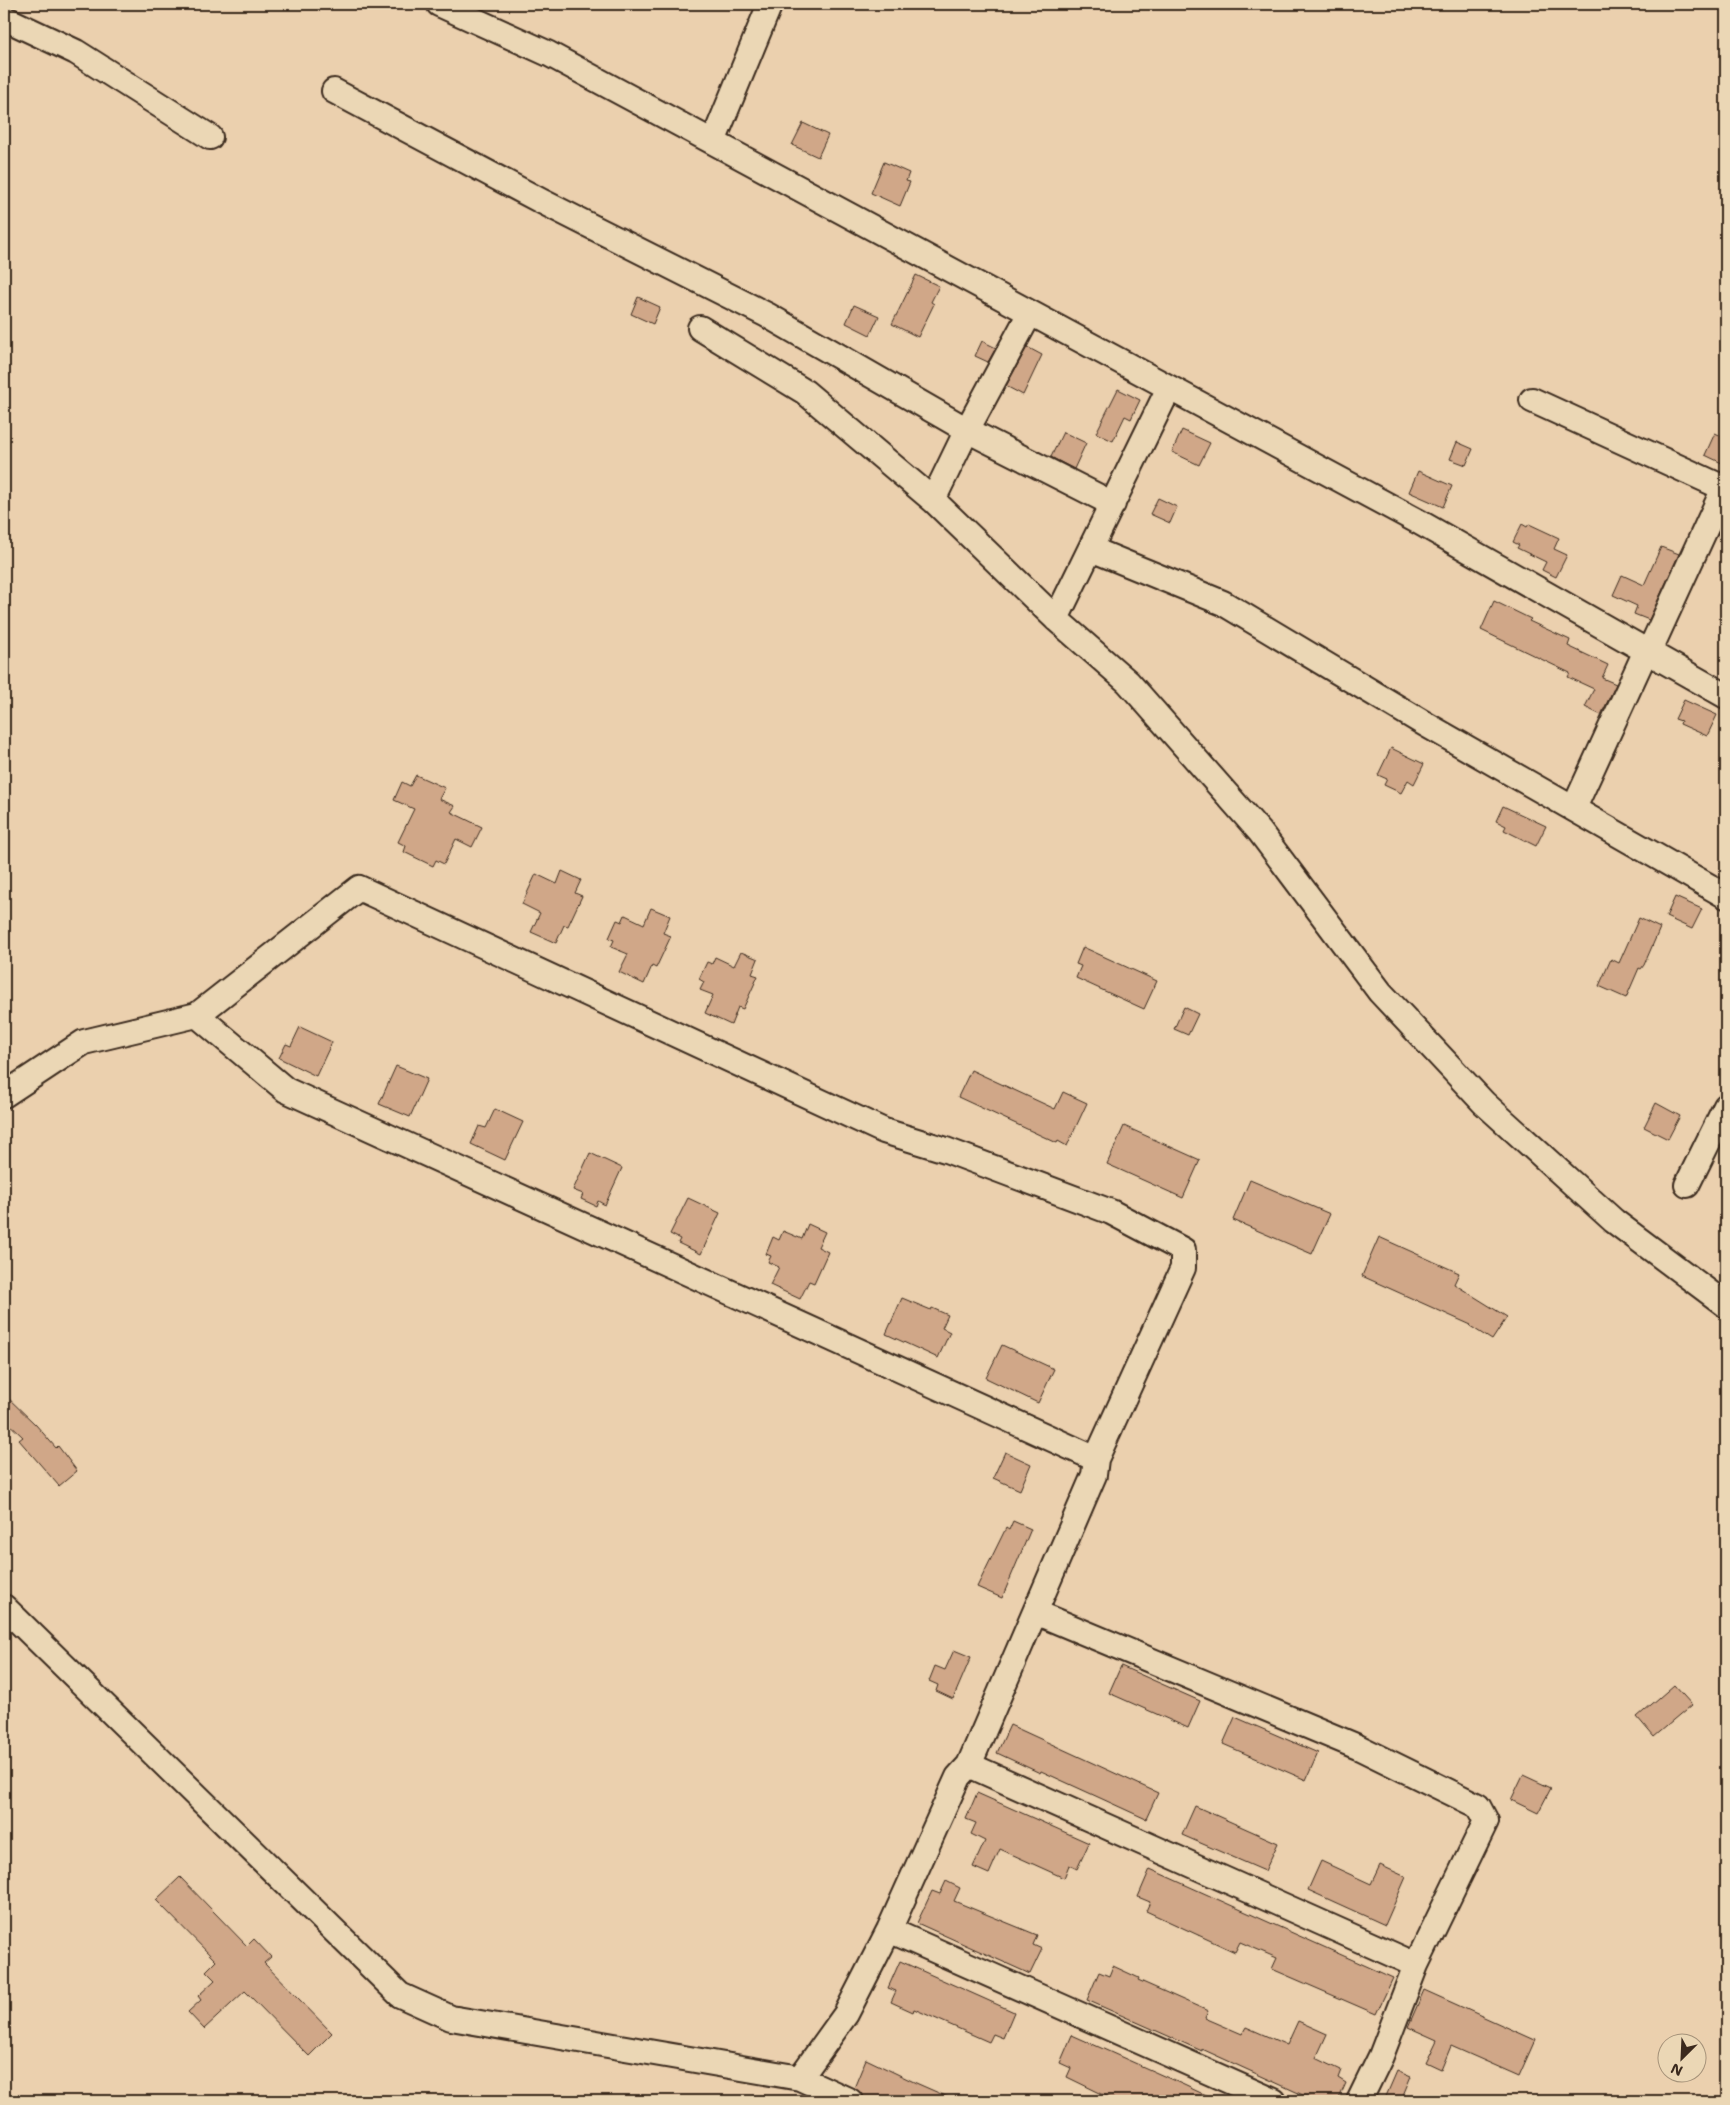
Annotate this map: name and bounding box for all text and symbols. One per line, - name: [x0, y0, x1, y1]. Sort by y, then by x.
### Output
- north arrow: [1658, 2032, 1708, 2082]
- text: N: [1668, 2059, 1685, 2080]

